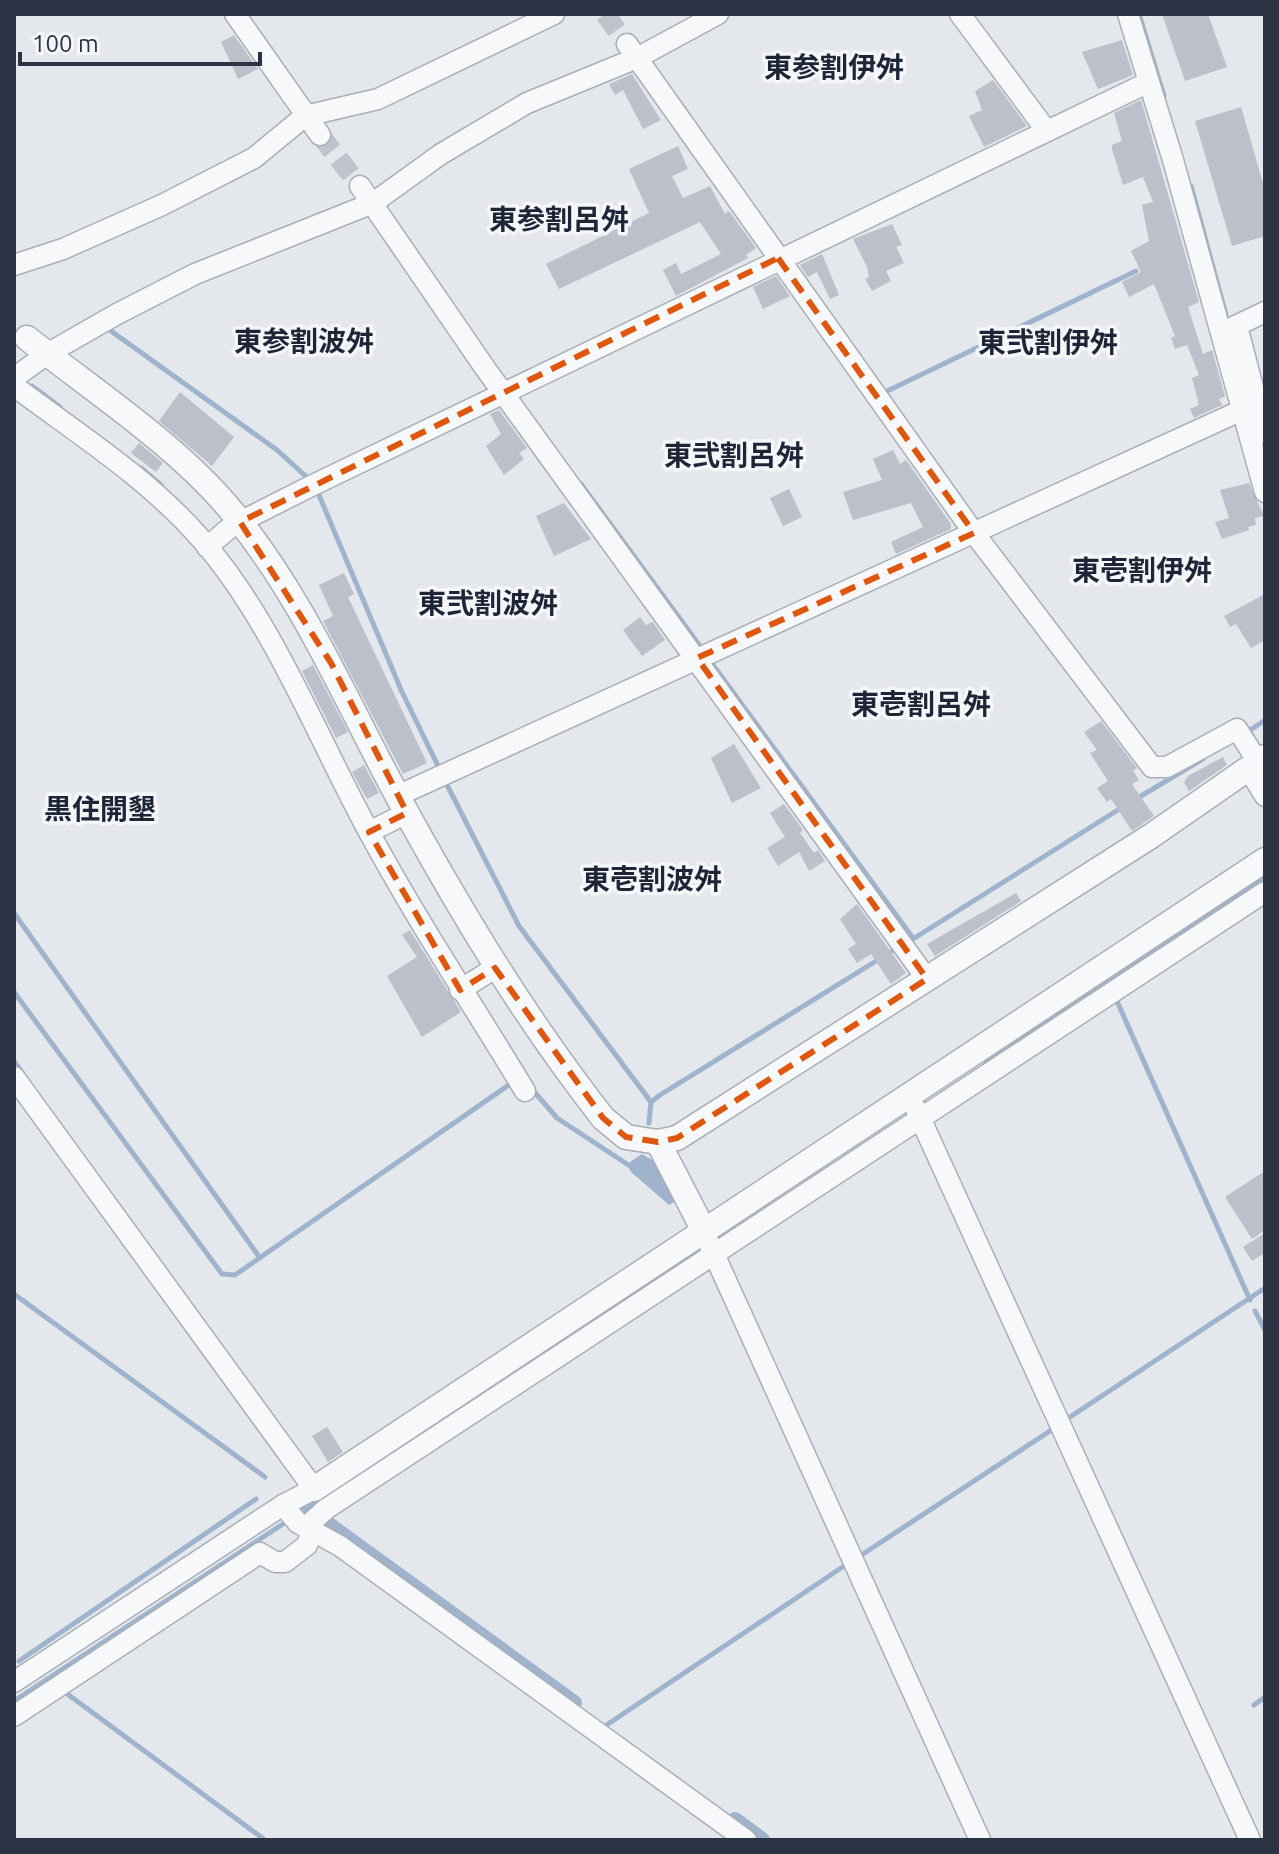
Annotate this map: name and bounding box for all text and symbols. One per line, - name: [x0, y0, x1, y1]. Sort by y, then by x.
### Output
- scale bar: [20, 16, 260, 66]
- text: 100 m: [32, 30, 99, 57]
- district label: 東参割伊舛: [764, 51, 904, 82]
- district label: 東参割呂舛: [489, 203, 629, 234]
- district label: 東参割波舛: [234, 325, 374, 356]
- district label: 東弐割伊舛: [978, 326, 1118, 357]
- district label: 東弐割呂舛: [664, 439, 804, 470]
- district label: 東壱割伊舛: [1072, 554, 1212, 585]
- district label: 東弐割波舛: [418, 587, 558, 618]
- district label: 東壱割呂舛: [851, 688, 991, 719]
- district label: 黒住開墾: [44, 793, 156, 824]
- district label: 東壱割波舛: [582, 863, 722, 894]

